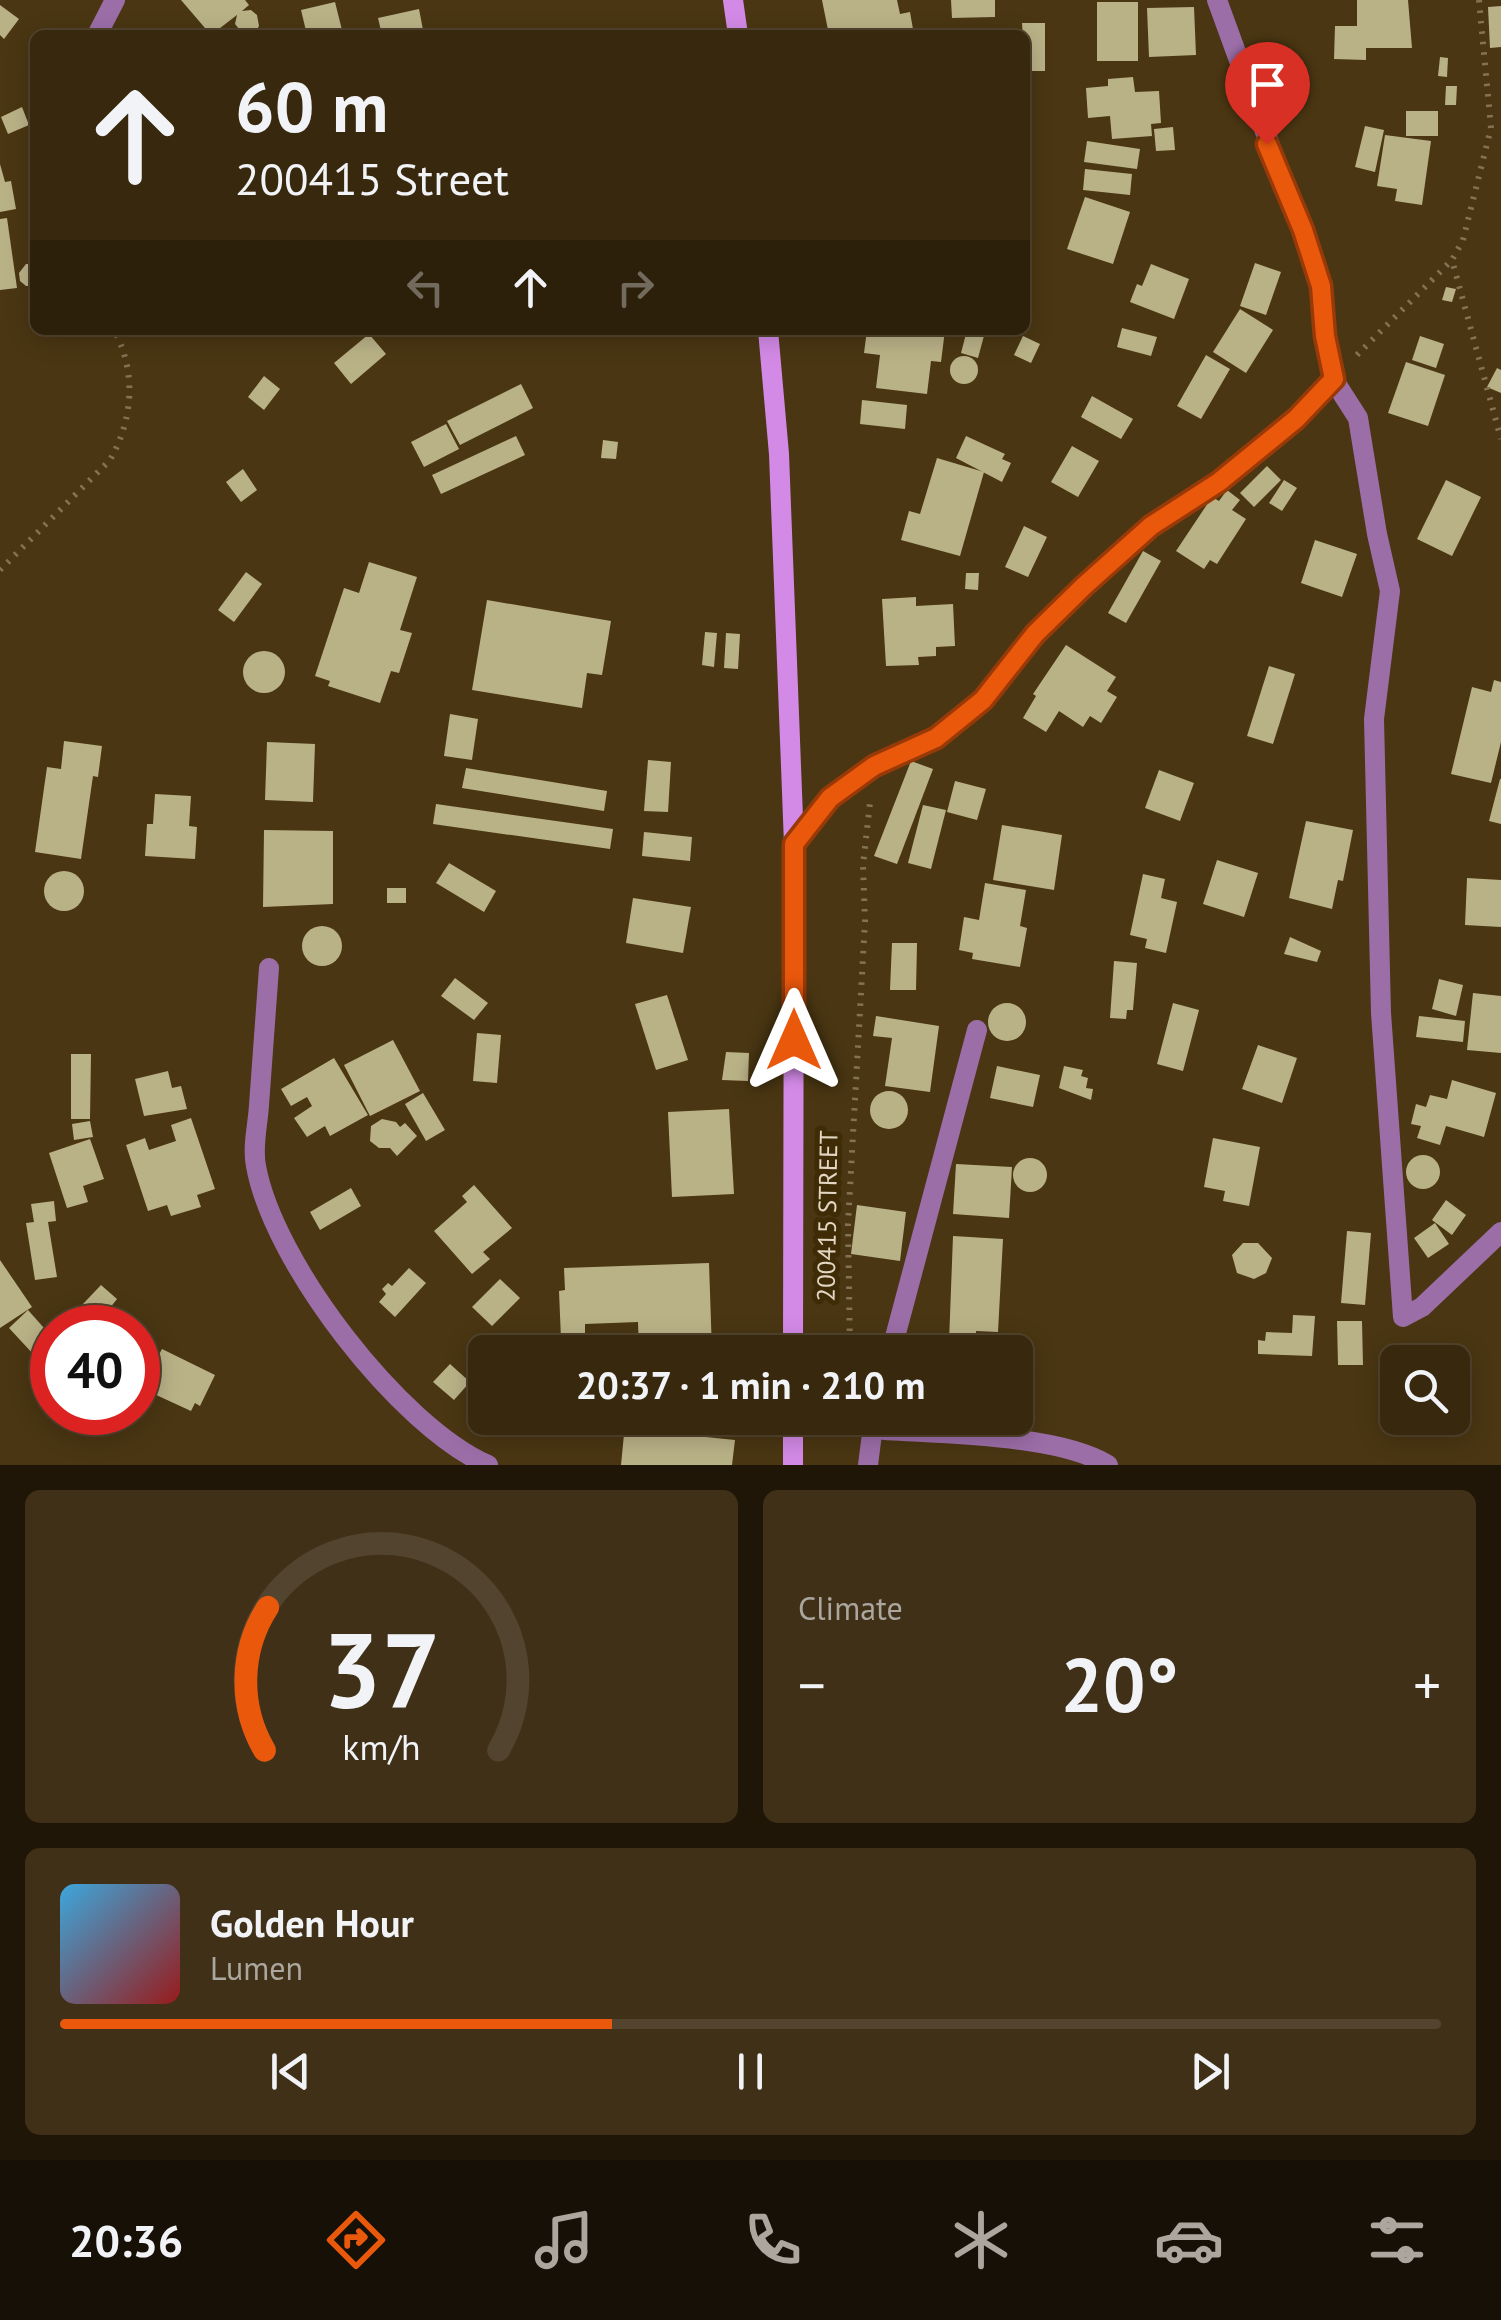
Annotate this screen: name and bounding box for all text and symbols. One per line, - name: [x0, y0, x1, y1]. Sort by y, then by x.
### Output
- pin: [1225, 42, 1310, 145]
- icon: arrive: [1240, 57, 1295, 112]
- text: 60 m: [235, 61, 388, 151]
- icon: ahead: [70, 70, 200, 200]
- text: 200415 Street: [235, 149, 509, 207]
- icon: left: [398, 260, 453, 315]
- icon: ahead: [503, 260, 558, 315]
- icon: right: [608, 260, 663, 315]
- position arrow: [742, 988, 846, 1092]
- street label: 200415 STREET: [810, 1130, 844, 1302]
- speed limit sign: 40: [30, 1305, 160, 1435]
- map controls: [1380, 1345, 1470, 1435]
- button: search: [1380, 1345, 1470, 1435]
- text: 20:37 · 1 min · 210 m: [576, 1360, 925, 1409]
- text: Climate: [798, 1587, 903, 1629]
- text: 37: [323, 1602, 440, 1737]
- text: 20°: [1061, 1636, 1178, 1733]
- text: −: [798, 1649, 826, 1720]
- text: +: [1413, 1649, 1441, 1720]
- text: km/h: [342, 1724, 421, 1770]
- text: Golden Hour: [210, 1898, 414, 1947]
- text: Lumen: [210, 1947, 303, 1989]
- icon: previous: [263, 2044, 318, 2099]
- icon: pause: [723, 2044, 778, 2099]
- icon: next: [1183, 2044, 1238, 2099]
- icon: directions: [321, 2205, 391, 2275]
- icon: music: [529, 2205, 599, 2275]
- icon: phone: [738, 2205, 808, 2275]
- icon: climate: [946, 2205, 1016, 2275]
- icon: car: [1154, 2205, 1224, 2275]
- icon: filters: [1362, 2205, 1432, 2275]
- text: 20:36: [69, 2211, 183, 2269]

